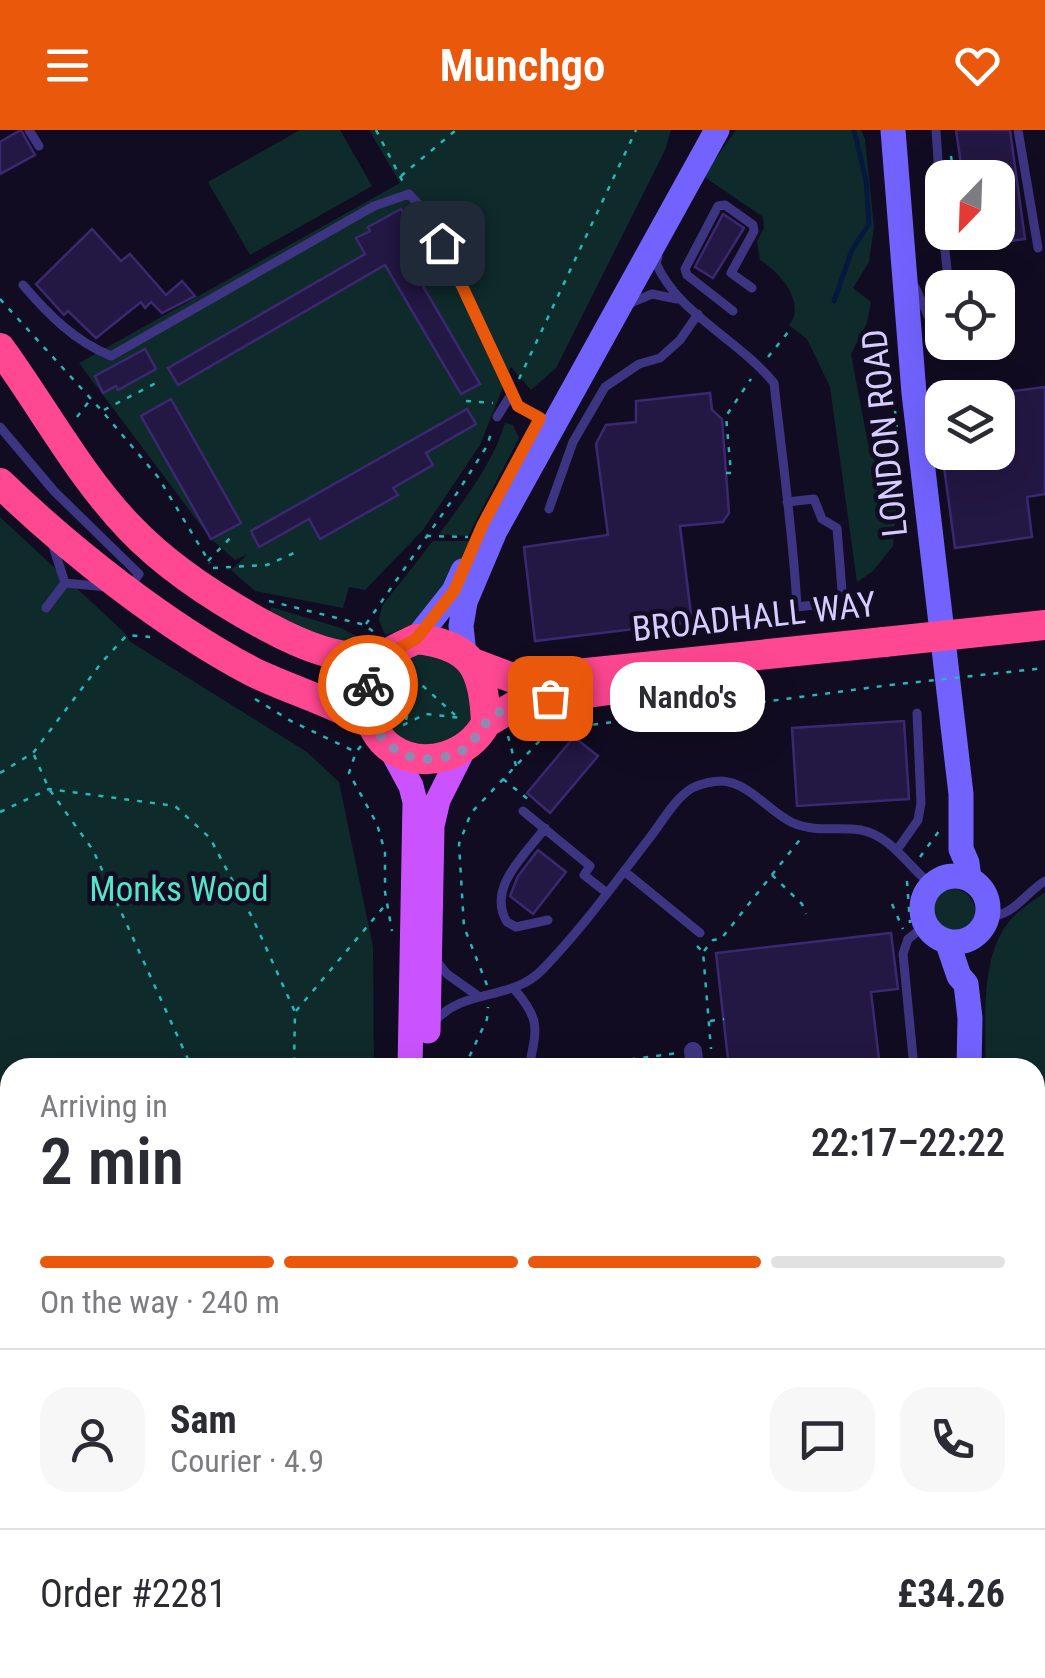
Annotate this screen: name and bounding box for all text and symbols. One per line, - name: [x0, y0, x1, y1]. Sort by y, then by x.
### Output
- icon: menu: [40, 38, 95, 93]
- icon: heart: [950, 38, 1005, 93]
- text: Munchgo: [440, 39, 605, 92]
- north arrow: [925, 160, 1015, 250]
- map controls: [925, 160, 1015, 470]
- pin: [400, 201, 485, 286]
- icon: home: [415, 216, 470, 271]
- button: locate: [925, 270, 1015, 360]
- street label: LONDON ROAD: [854, 327, 916, 539]
- button: layers: [925, 380, 1015, 470]
- street label: BROADHALL WAY: [630, 584, 878, 650]
- courier: [318, 635, 418, 735]
- pin: [508, 656, 593, 741]
- icon: bike: [341, 658, 396, 713]
- callout: Nando's: [610, 663, 765, 733]
- icon: bag: [523, 671, 578, 726]
- text: Nando's: [638, 678, 737, 716]
- park label: Monks Wood: [89, 869, 269, 910]
- text: Arriving in: [40, 1087, 168, 1125]
- text: 22:17–22:22: [811, 1121, 1005, 1165]
- text: 2 min: [40, 1124, 184, 1200]
- text: On the way · 240 m: [40, 1283, 280, 1321]
- button: person: [40, 1387, 145, 1492]
- button: chat: [770, 1387, 875, 1492]
- button: phone: [900, 1387, 1005, 1492]
- text: Sam: [170, 1398, 237, 1442]
- text: Courier · 4.9: [170, 1442, 324, 1480]
- text: Order #2281: [40, 1572, 227, 1616]
- text: £34.26: [897, 1572, 1005, 1616]

